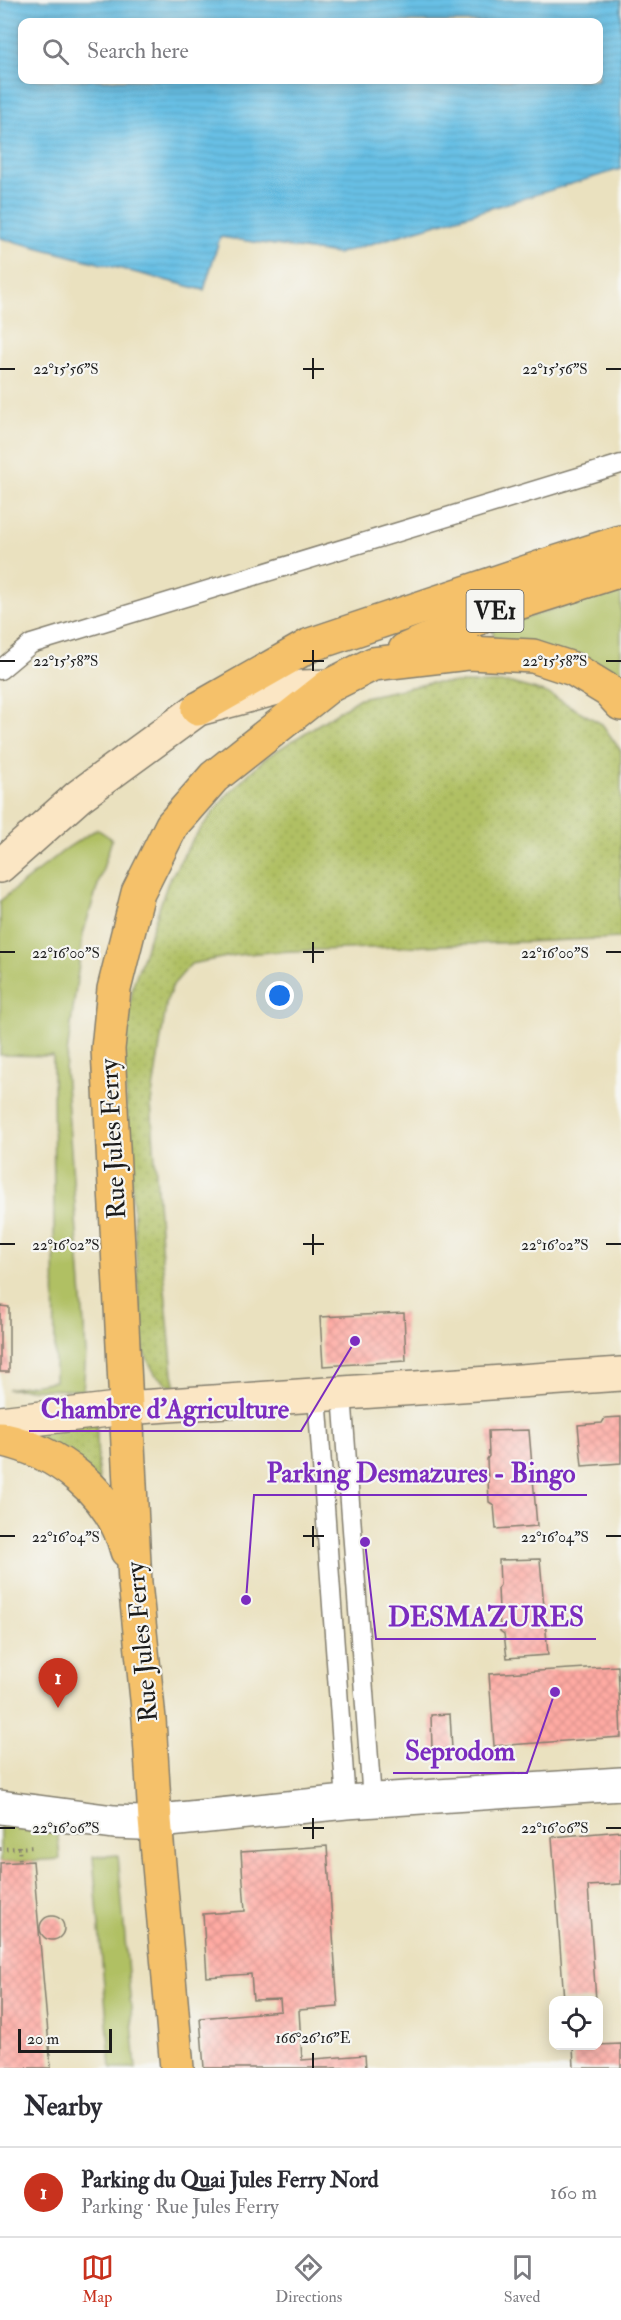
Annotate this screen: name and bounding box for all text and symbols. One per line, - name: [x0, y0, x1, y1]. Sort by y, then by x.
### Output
- search box: [18, 18, 603, 84]
- icon: search: [39, 35, 72, 68]
- text: Search here: [87, 37, 189, 65]
- text: 22°15'56"S: [33, 360, 99, 379]
- text: 22°15'56"S: [522, 360, 588, 379]
- road number: VE1: [466, 590, 524, 632]
- text: 22°15'58"S: [34, 652, 98, 671]
- text: 22°15'58"S: [523, 652, 587, 671]
- text: 22°16'00"S: [32, 944, 100, 963]
- text: 22°16'00"S: [521, 944, 589, 963]
- your location: [265, 981, 294, 1010]
- street label: Rue Jules Ferry: [93, 1057, 133, 1220]
- text: 22°16'02"S: [32, 1236, 100, 1255]
- text: 22°16'02"S: [521, 1236, 589, 1255]
- callout: Chambre d'Agriculture: [29, 1386, 301, 1431]
- text: Chambre d'Agriculture: [41, 1393, 290, 1427]
- callout: Parking Desmazures - Bingo: [254, 1450, 587, 1495]
- text: Parking Desmazures - Bingo: [266, 1457, 576, 1491]
- text: 22°16'04"S: [32, 1528, 100, 1547]
- text: 22°16'04"S: [521, 1528, 589, 1547]
- street label: Rue Jules Ferry: [119, 1560, 165, 1723]
- callout: DESMAZURES: [376, 1594, 596, 1639]
- text: DESMAZURES: [388, 1601, 584, 1634]
- pin: 1: [38, 1658, 78, 1708]
- callout: Seprodom: [393, 1728, 527, 1773]
- text: Seprodom: [405, 1735, 516, 1769]
- text: 22°16'06"S: [32, 1819, 100, 1838]
- text: 22°16'06"S: [521, 1819, 589, 1838]
- map controls: [549, 1996, 603, 2050]
- button: locate: [549, 1996, 603, 2050]
- scale bar: [18, 2026, 112, 2054]
- text: 20 m: [27, 2029, 59, 2049]
- text: 166°26'16"E: [276, 2029, 351, 2048]
- text: Nearby: [24, 2091, 102, 2123]
- text: Parking du Quai Jules Ferry Nord: [81, 2166, 379, 2194]
- text: 1: [40, 2180, 47, 2205]
- text: 160 m: [550, 2180, 597, 2205]
- text: Parking · Rue Jules Ferry: [81, 2194, 279, 2219]
- tab: Map: [81, 2251, 114, 2307]
- tab: Directions: [275, 2251, 342, 2307]
- tab: Saved: [504, 2251, 540, 2307]

